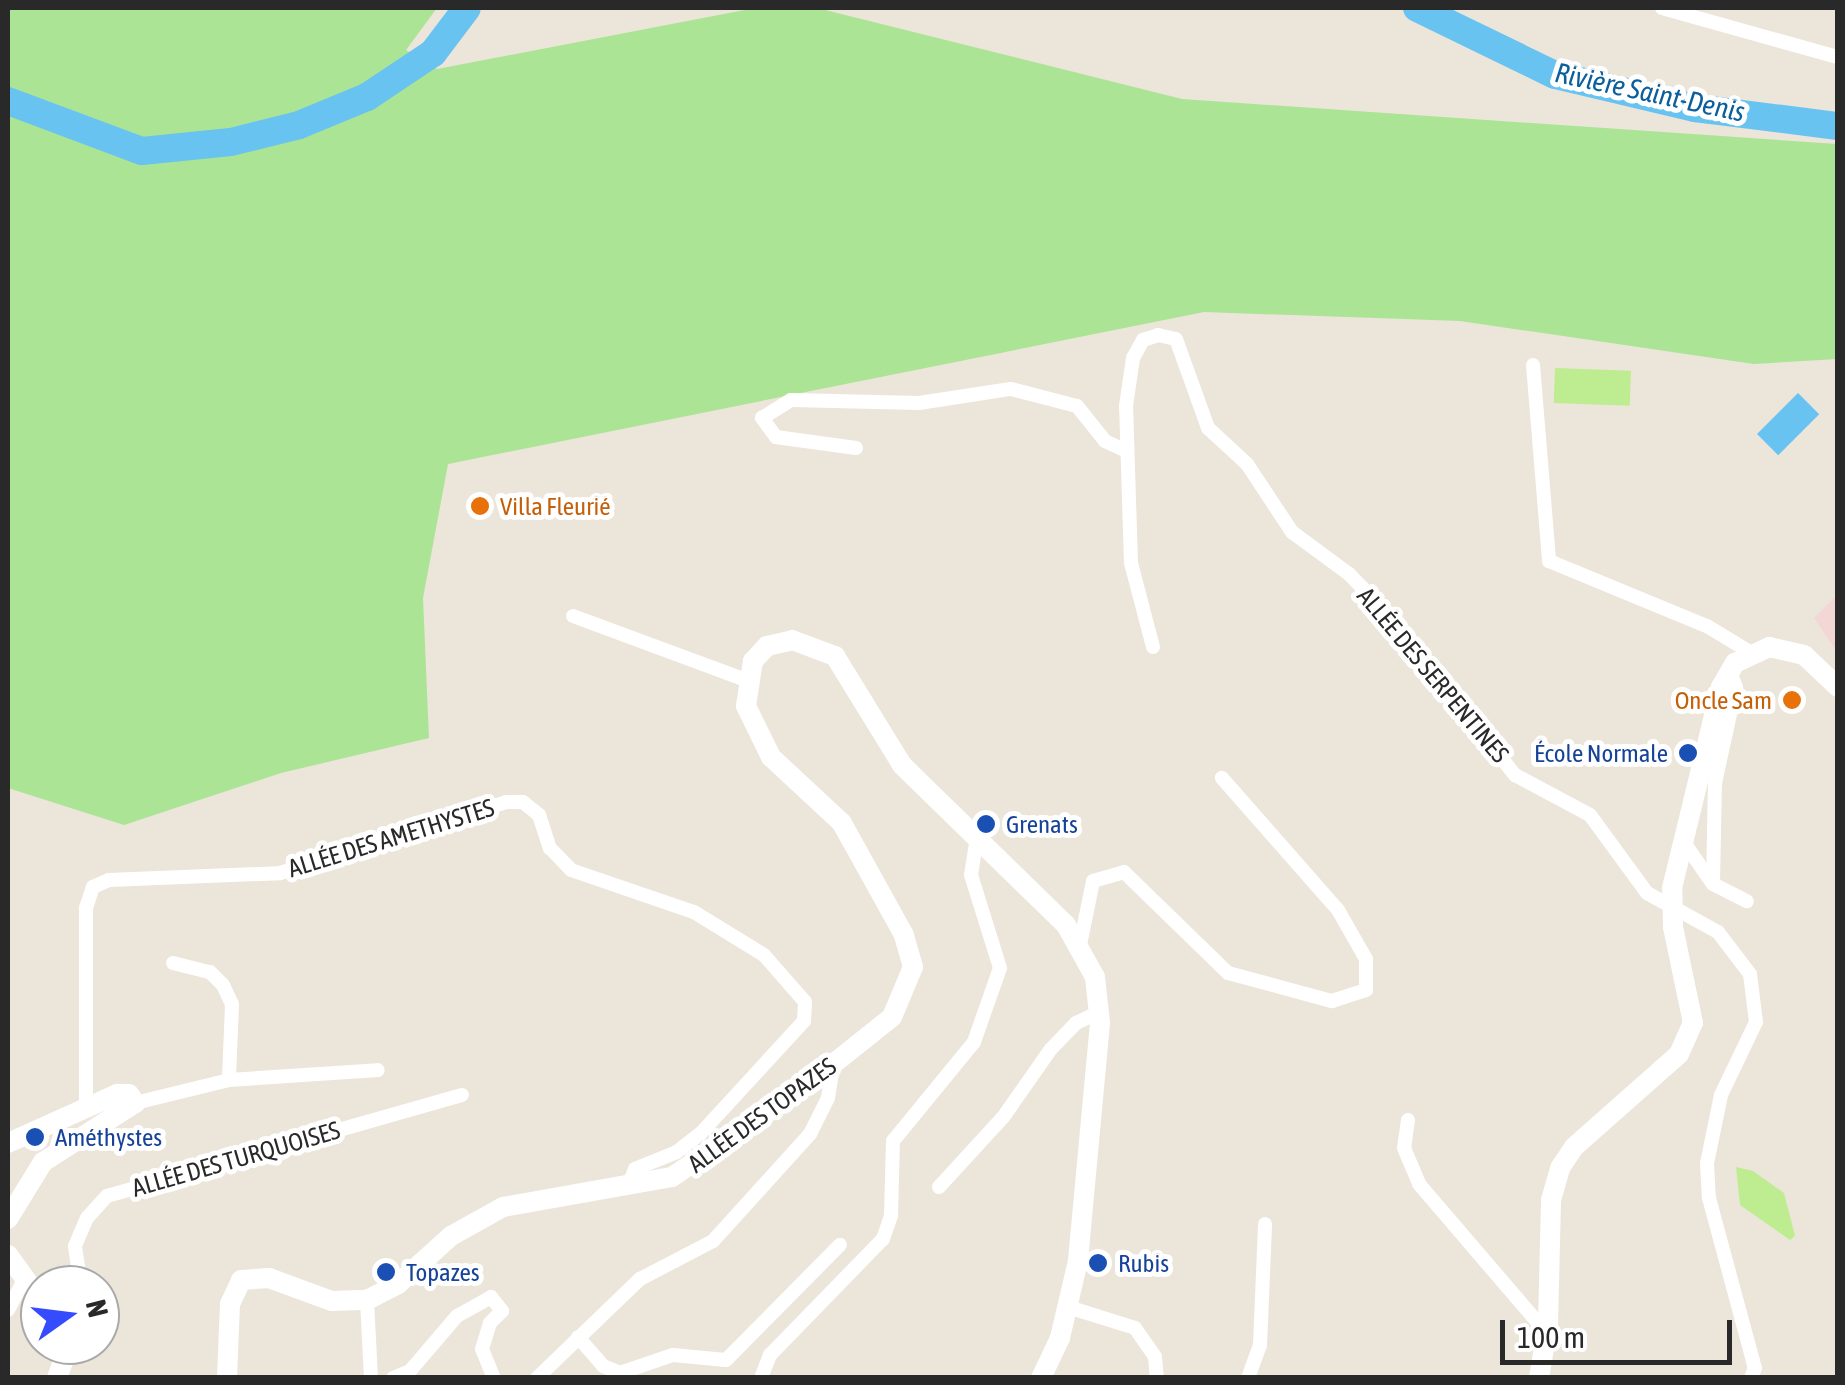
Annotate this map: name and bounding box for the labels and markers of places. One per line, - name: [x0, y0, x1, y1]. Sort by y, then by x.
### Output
- place label: Villa Fleurié: [500, 491, 611, 521]
- marker: Villa Fleurié: [469, 495, 491, 517]
- place label: Oncle Sam: [1675, 685, 1772, 715]
- marker: Oncle Sam: [1781, 689, 1803, 711]
- place label: École Normale: [1534, 738, 1668, 768]
- marker: École Normale: [1677, 742, 1699, 764]
- place label: Grenats: [1006, 809, 1078, 839]
- marker: Grenats: [975, 813, 997, 835]
- place label: Améthystes: [55, 1122, 162, 1152]
- marker: Améthystes: [24, 1126, 46, 1148]
- place label: Rubis: [1118, 1248, 1169, 1278]
- marker: Rubis: [1087, 1252, 1109, 1274]
- place label: Topazes: [406, 1257, 480, 1287]
- marker: Topazes: [375, 1261, 397, 1283]

